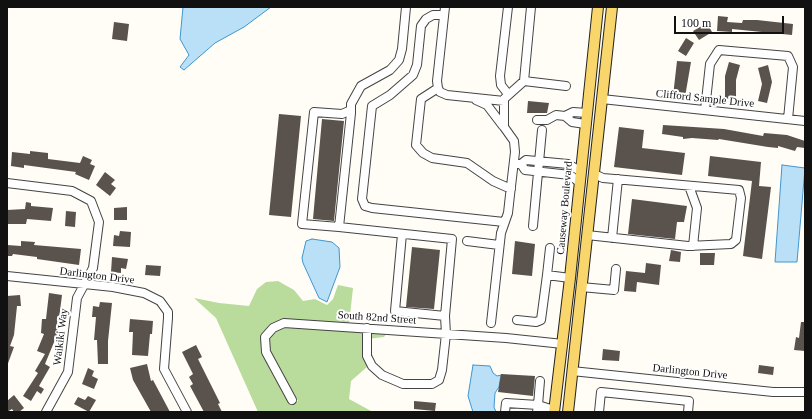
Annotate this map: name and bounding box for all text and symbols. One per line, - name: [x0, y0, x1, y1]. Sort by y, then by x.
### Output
- scale bar: [676, 8, 786, 34]
- text: 100 m: [681, 16, 711, 30]
- street label: Clifford Sample Drive: [655, 87, 755, 111]
- street label: Causeway Boulevard: [554, 161, 576, 255]
- street label: Darlington Drive: [59, 265, 135, 287]
- street label: Waikiki Way: [51, 308, 71, 366]
- street label: South 82nd Street: [337, 309, 417, 327]
- street label: Darlington Drive: [652, 361, 728, 383]

